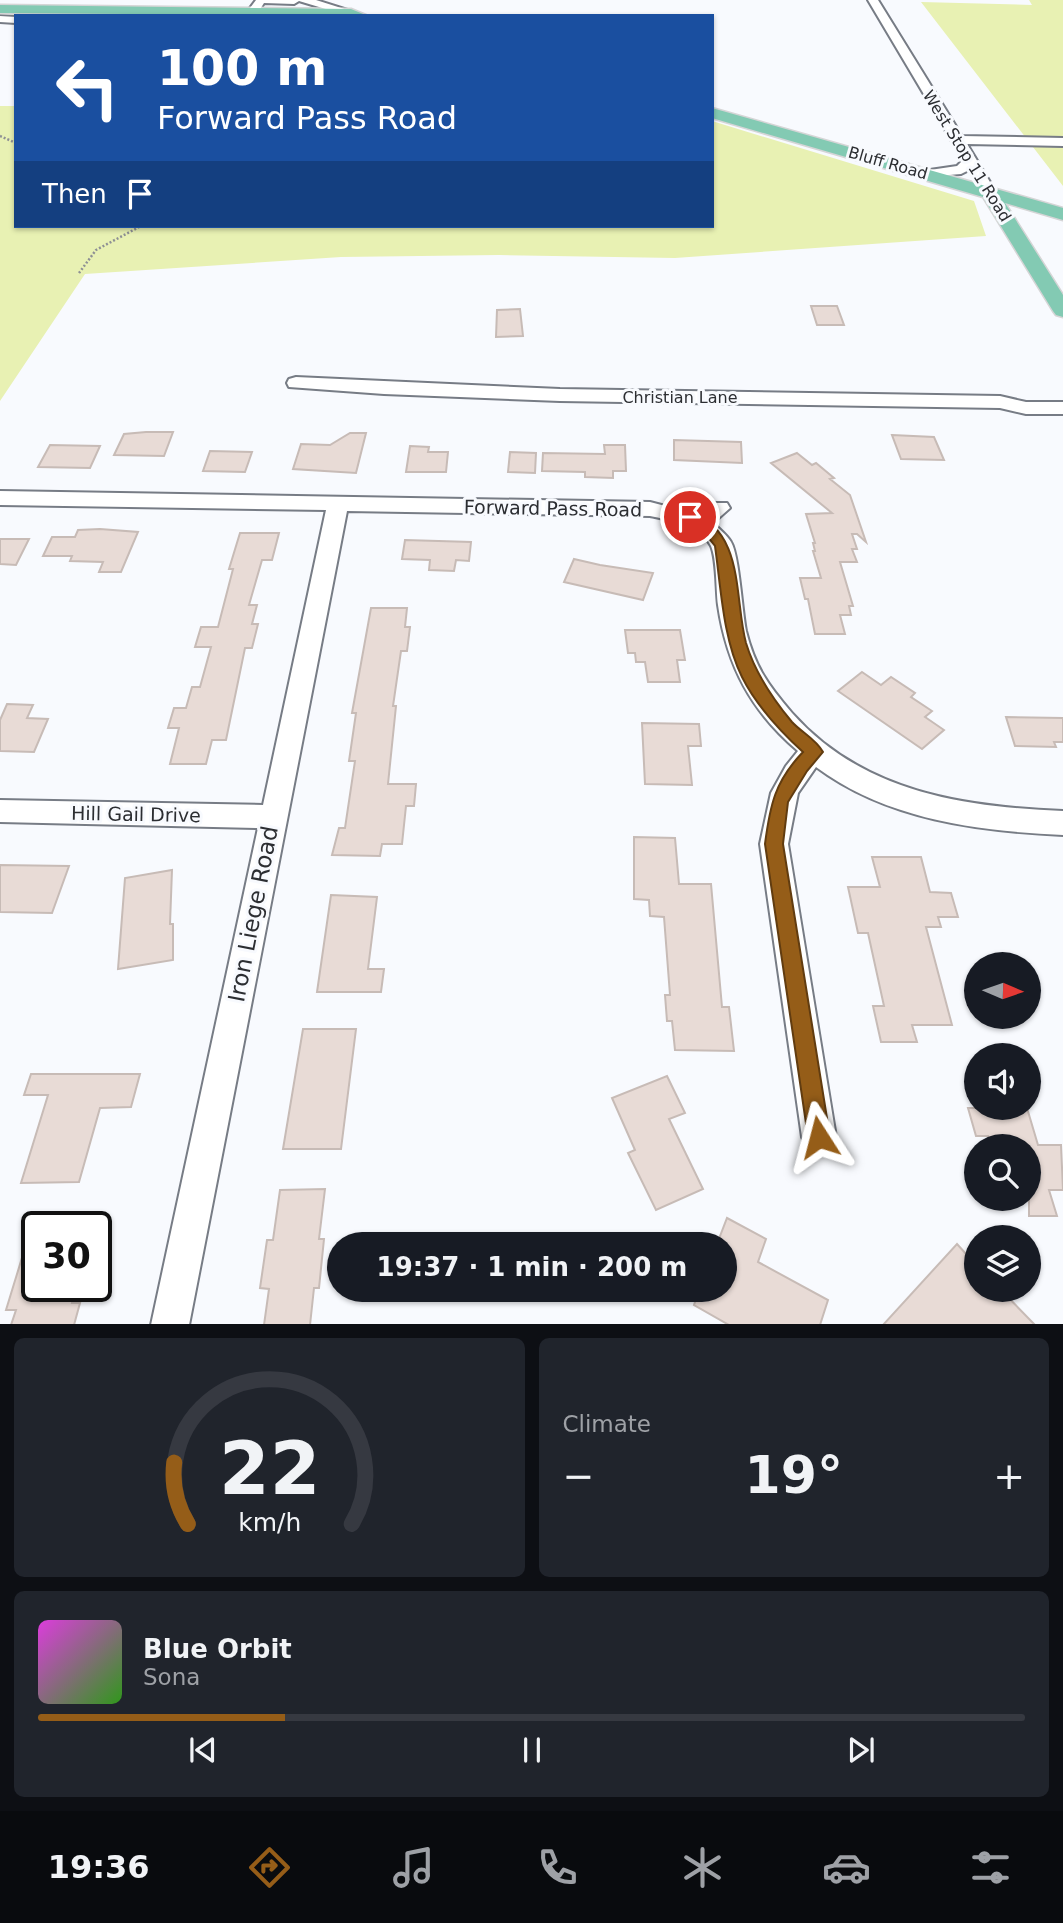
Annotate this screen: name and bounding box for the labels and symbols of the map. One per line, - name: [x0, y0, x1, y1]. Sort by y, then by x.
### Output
- street label: West Stop 11 Road: [919, 87, 1015, 225]
- street label: Bluff Road: [846, 143, 930, 183]
- street label: Christian Lane: [622, 388, 738, 407]
- pin: [660, 487, 720, 547]
- street label: Forward Pass Road: [464, 495, 642, 521]
- street label: Hill Gail Drive: [71, 802, 201, 826]
- street label: Iron Liege Road: [223, 824, 283, 1004]
- north arrow: [964, 952, 1041, 1029]
- position arrow: [782, 1100, 856, 1174]
- speed limit sign: 30: [21, 1211, 112, 1302]

